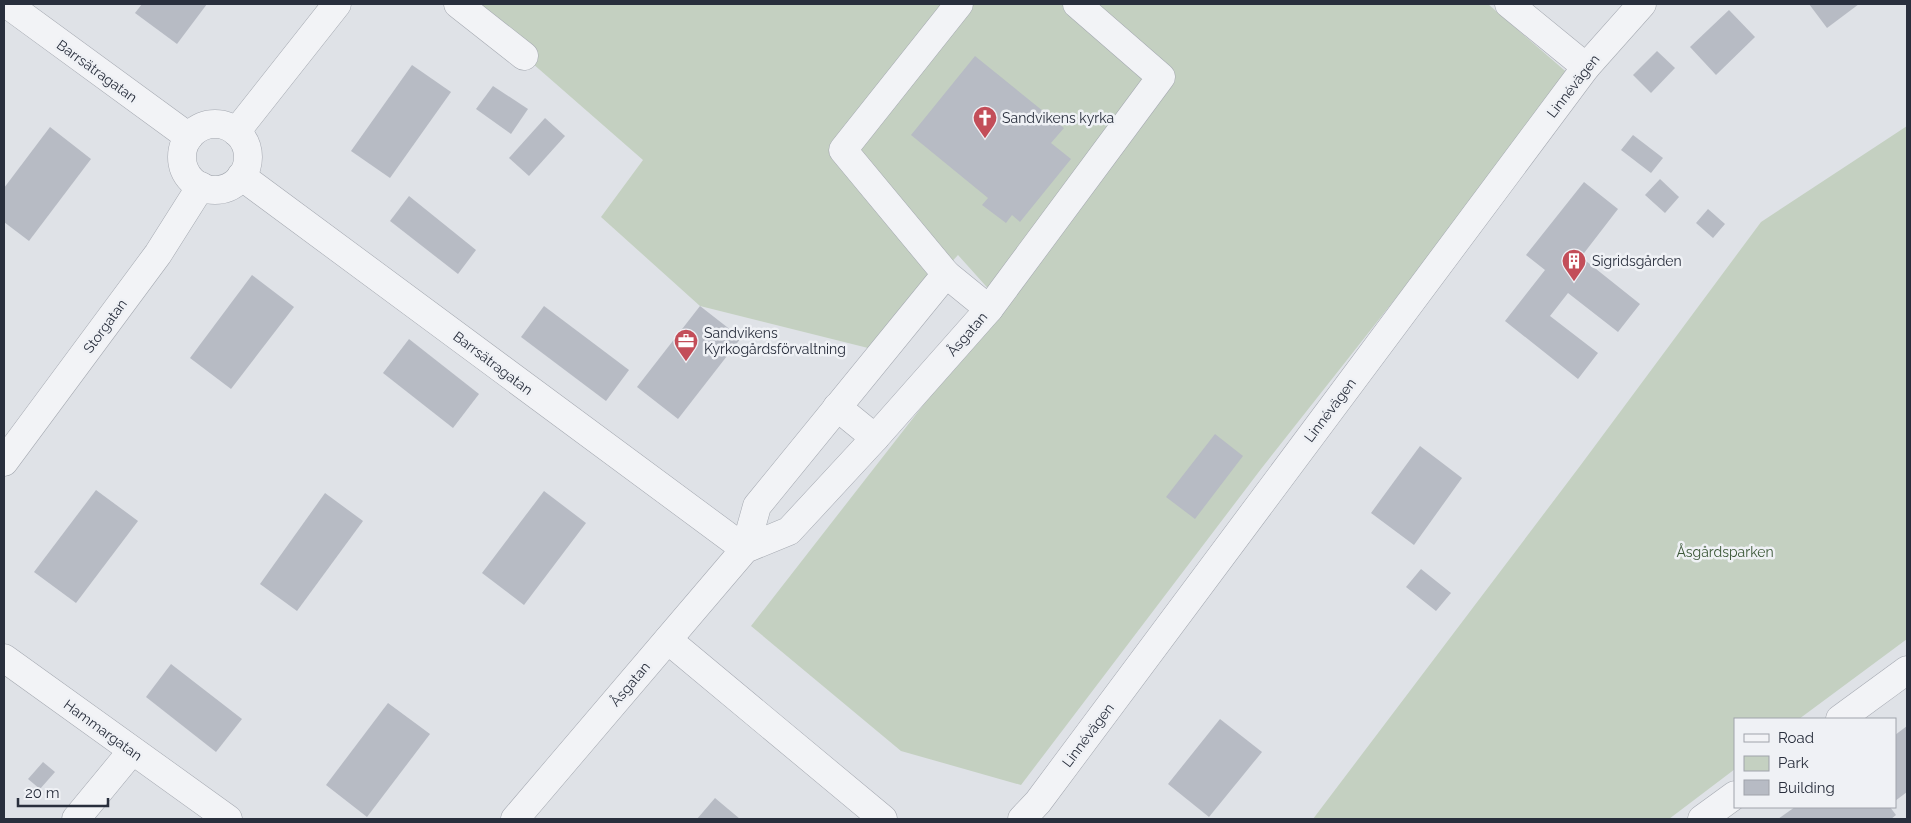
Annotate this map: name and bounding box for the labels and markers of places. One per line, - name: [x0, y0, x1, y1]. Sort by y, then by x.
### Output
- church icon: Sandvikens kyrka: [972, 105, 998, 139]
- place label: Sandvikens kyrka: [1002, 110, 1114, 126]
- building icon: Sigridsgården: [1561, 248, 1587, 282]
- place label: Sigridsgården: [1592, 253, 1682, 269]
- place label: Sandvikens Kyrkogårdsförvaltning: [704, 325, 846, 357]
- office icon: Sandvikens Kyrkogårdsförvaltning: [673, 328, 699, 362]

